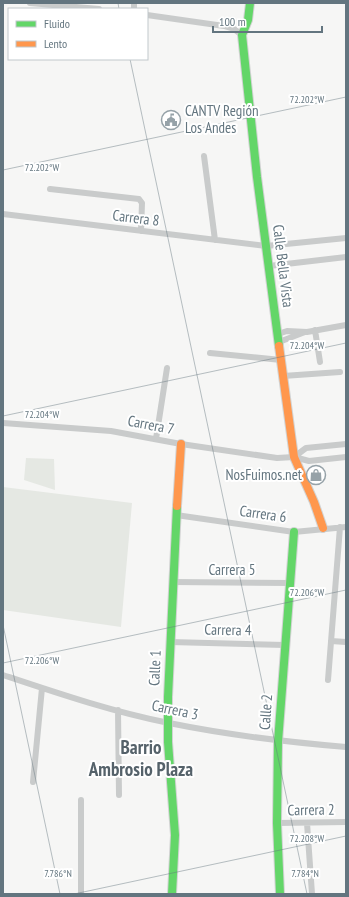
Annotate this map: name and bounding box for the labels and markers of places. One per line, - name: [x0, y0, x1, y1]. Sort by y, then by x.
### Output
- place label: CANTV Región Los Andes: [185, 101, 259, 137]
- public building icon: CANTV Región Los Andes: [160, 109, 182, 131]
- shop icon: NosFuimos.net: [305, 464, 327, 486]
- place label: NosFuimos.net: [226, 465, 302, 484]

